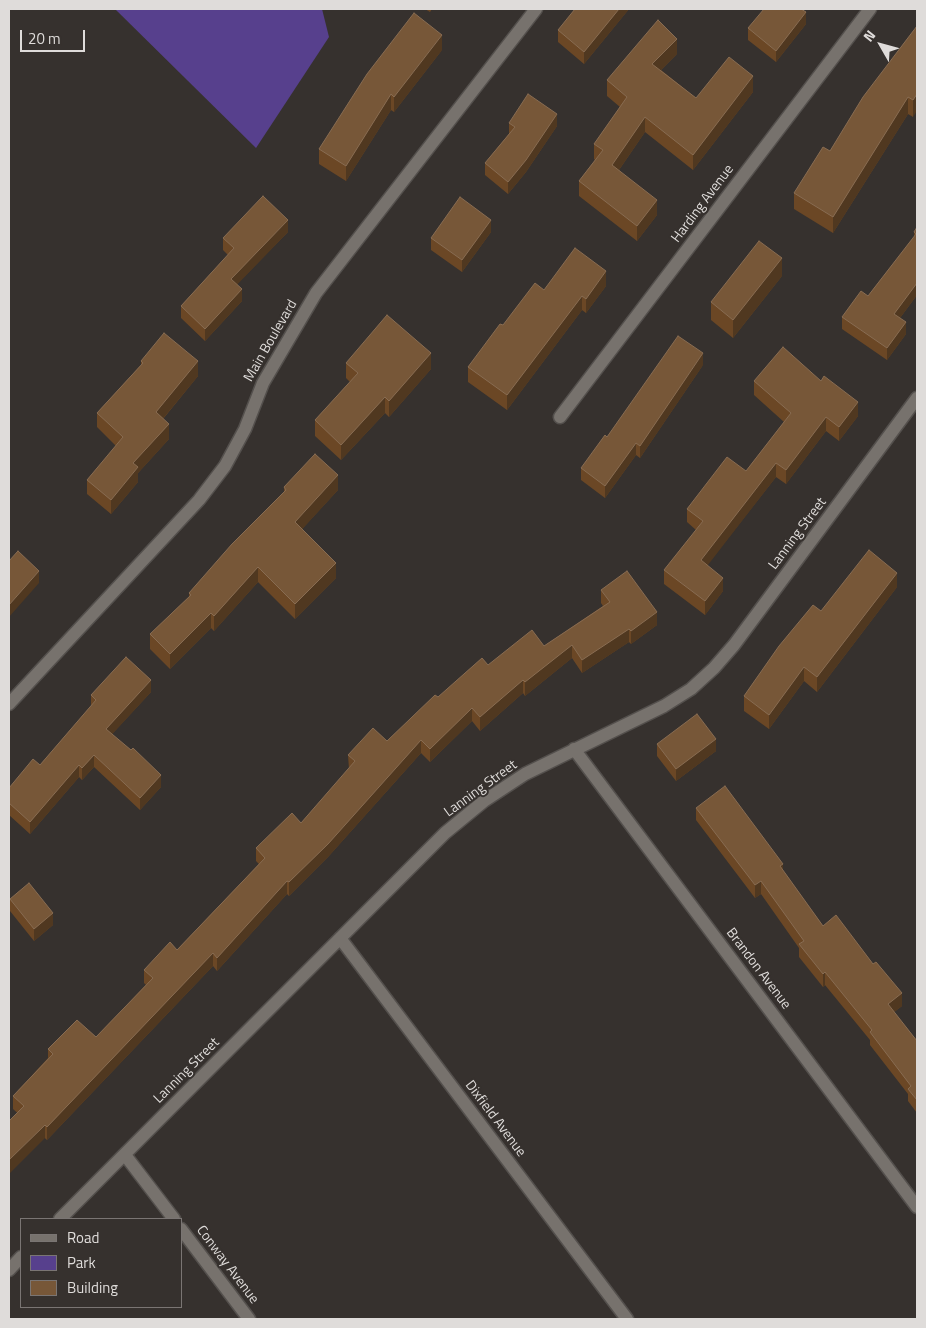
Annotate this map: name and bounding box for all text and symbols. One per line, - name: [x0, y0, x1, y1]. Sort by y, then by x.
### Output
- scale bar: [22, 20, 88, 52]
- north arrow: [856, 20, 906, 70]
- text: N: [858, 25, 880, 46]
- text: 20 m: [28, 27, 61, 50]
- street label: Harding Avenue: [668, 162, 738, 246]
- street label: Main Boulevard: [241, 297, 301, 385]
- street label: Lanning Street: [766, 495, 830, 573]
- street label: Lanning Street: [441, 757, 521, 821]
- street label: Brandon Avenue: [722, 925, 794, 1013]
- street label: Lanning Street: [151, 1035, 223, 1107]
- street label: Dixfield Avenue: [461, 1078, 529, 1160]
- legend: [20, 1218, 182, 1308]
- street label: Conway Avenue: [192, 1223, 262, 1307]
- text: Road: [67, 1226, 99, 1249]
- text: Park: [67, 1251, 96, 1274]
- text: Building: [67, 1276, 118, 1299]

